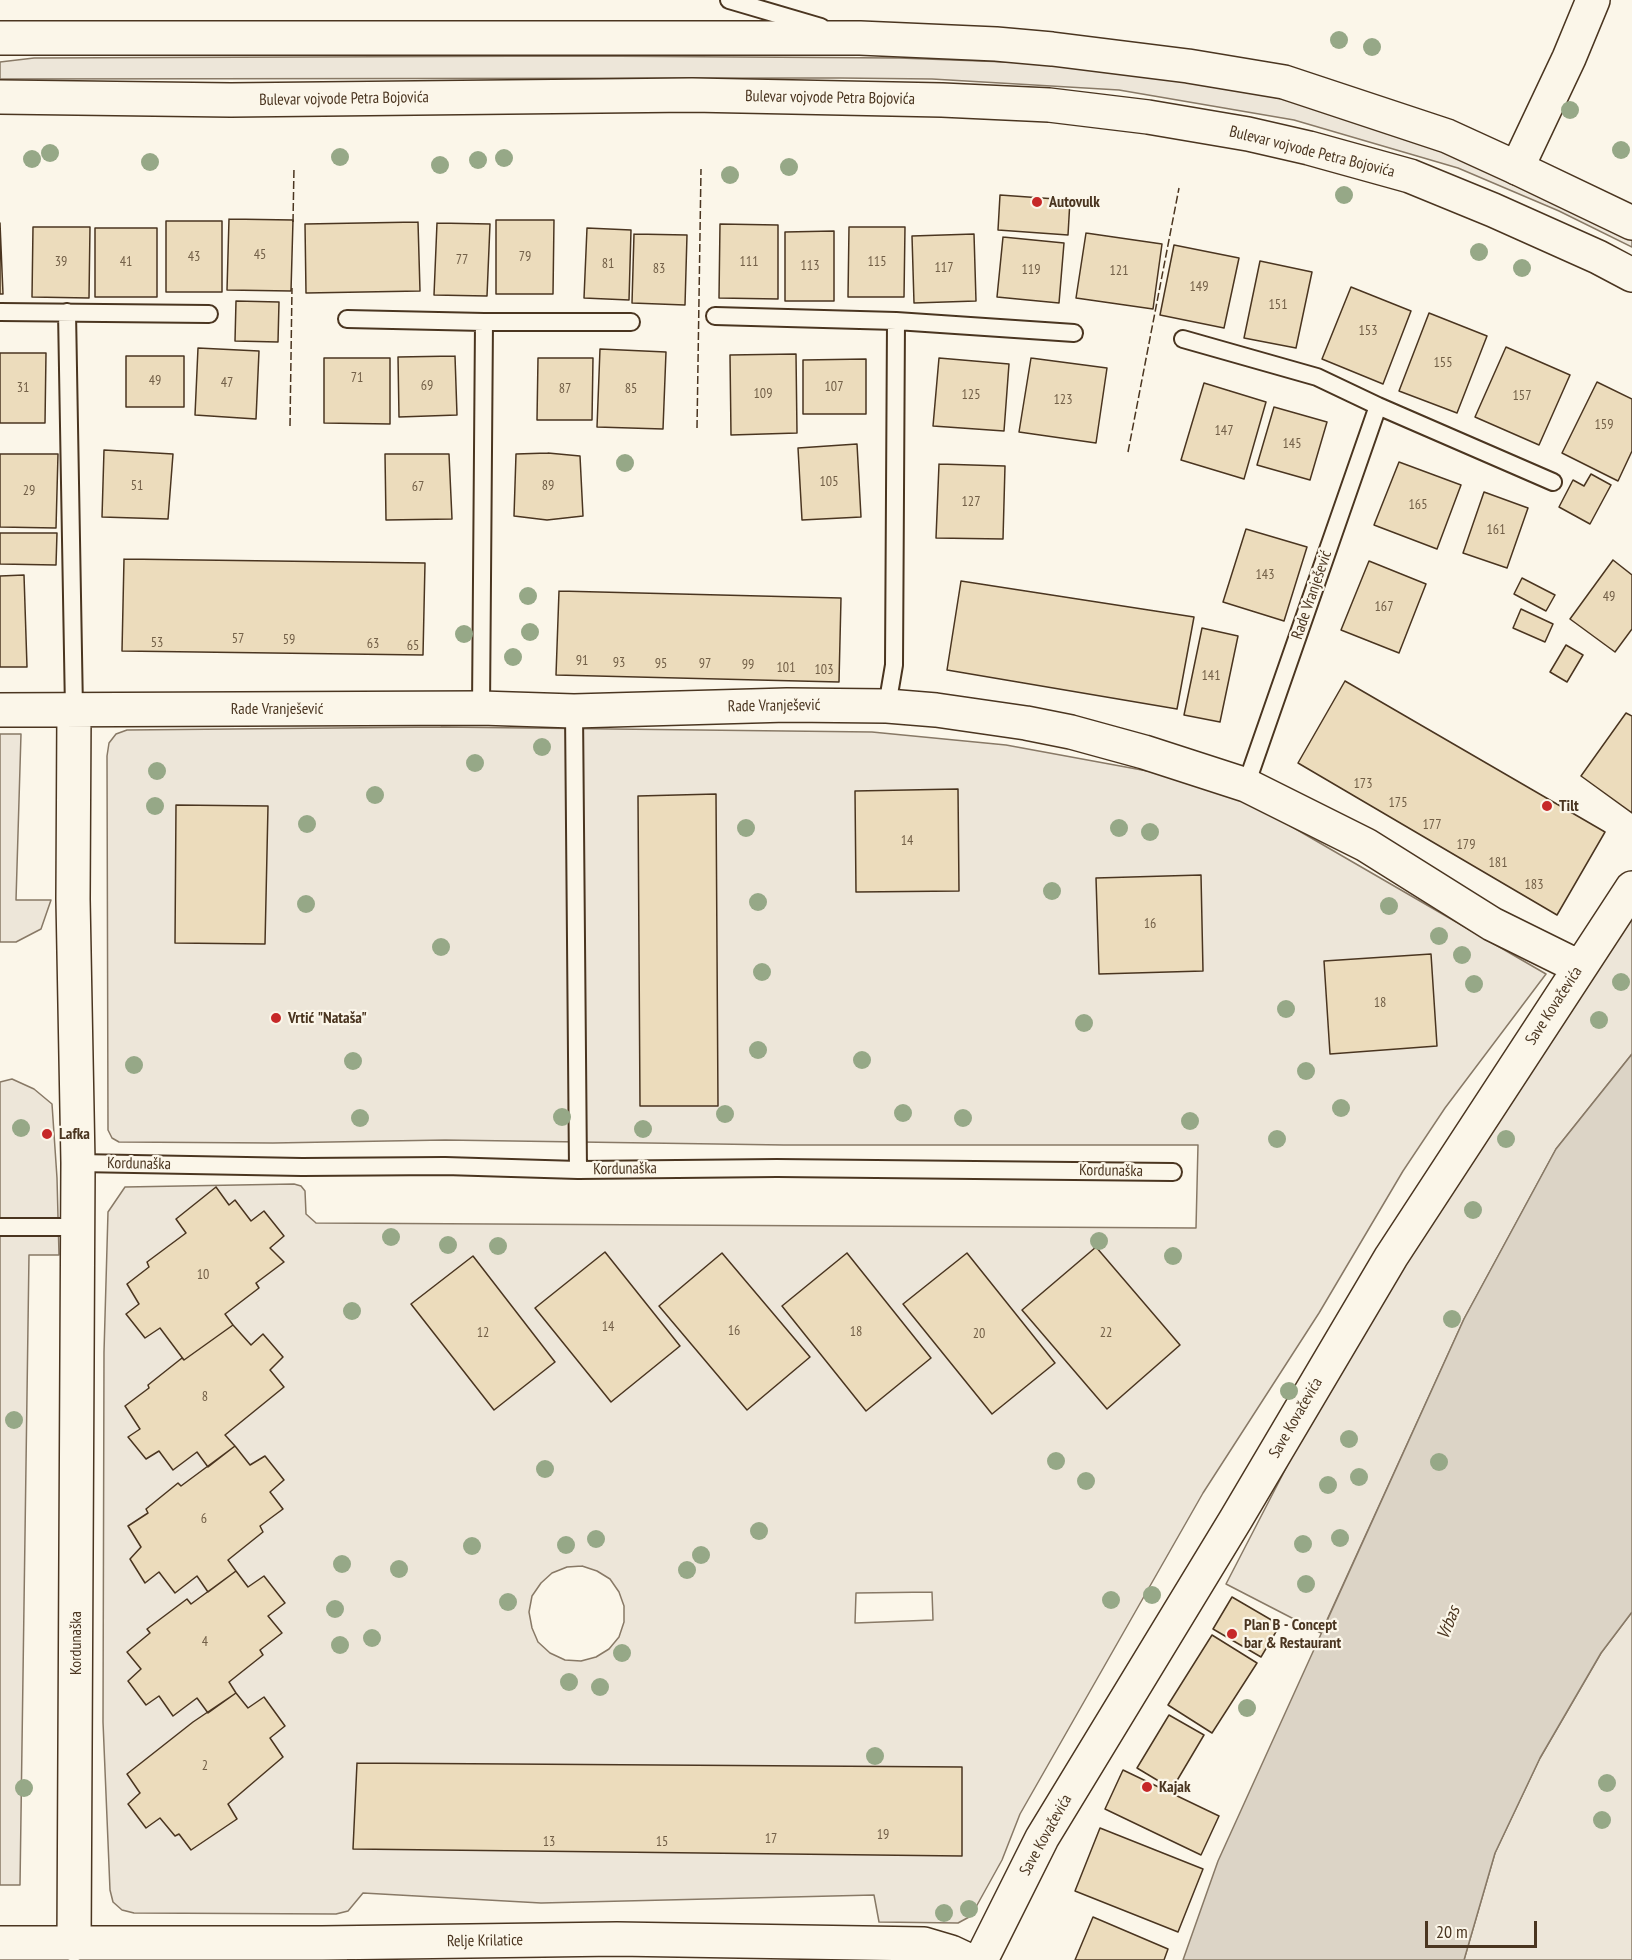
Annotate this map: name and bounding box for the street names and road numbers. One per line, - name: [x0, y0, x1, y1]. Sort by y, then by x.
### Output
- street label: Bulevar vojvode Petra Bojovića: [745, 87, 915, 109]
- street label: Bulevar vojvode Petra Bojovića: [259, 88, 429, 110]
- street label: Bulevar vojvode Petra Bojovića: [1227, 122, 1397, 182]
- street label: Rade Vranješević: [1288, 548, 1336, 642]
- street label: Rade Vranješević: [727, 696, 821, 716]
- street label: Rade Vranješević: [231, 699, 323, 719]
- street label: Save Kovačevića: [1522, 963, 1586, 1049]
- street label: Kordunaška: [107, 1154, 171, 1174]
- street label: Kordunaška: [593, 1159, 657, 1179]
- street label: Kordunaška: [1079, 1161, 1143, 1181]
- street label: Save Kovačevića: [1265, 1374, 1327, 1462]
- street label: Kordunaška: [66, 1611, 86, 1675]
- street label: Save Kovačevića: [1016, 1791, 1076, 1879]
- street label: Relje Krilatice: [447, 1931, 523, 1951]

